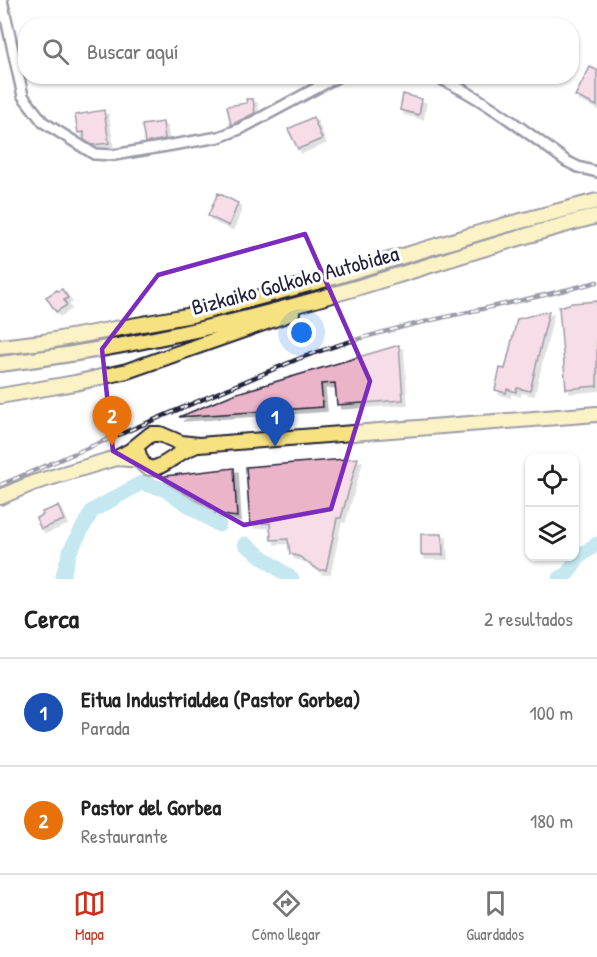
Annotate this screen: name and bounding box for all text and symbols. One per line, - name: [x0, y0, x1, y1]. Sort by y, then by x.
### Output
- search box: [18, 18, 579, 84]
- icon: search: [39, 35, 72, 68]
- text: Buscar aquí: [87, 36, 179, 66]
- street label: Bizkaiko Golkoko Autobidea: [188, 238, 402, 322]
- your location: [287, 318, 316, 347]
- pin: 2: [92, 396, 132, 446]
- pin: 1: [256, 398, 294, 447]
- map controls: [525, 453, 579, 561]
- button: locate: [525, 453, 579, 507]
- button: layers: [525, 507, 579, 561]
- text: Cerca: [24, 601, 79, 636]
- text: 2 resultados: [484, 605, 573, 632]
- text: Eitua Industrialdea (Pastor Gorbea): [81, 684, 360, 714]
- text: 1: [40, 699, 47, 726]
- text: 100 m: [530, 699, 573, 726]
- text: Parada: [81, 714, 130, 741]
- text: Pastor del Gorbea: [81, 792, 221, 822]
- text: 2: [39, 807, 48, 834]
- text: 180 m: [530, 807, 573, 834]
- text: Restaurante: [81, 822, 168, 849]
- tab: Mapa: [73, 887, 106, 945]
- tab: Cómo llegar: [252, 887, 321, 945]
- tab: Guardados: [466, 887, 524, 945]

